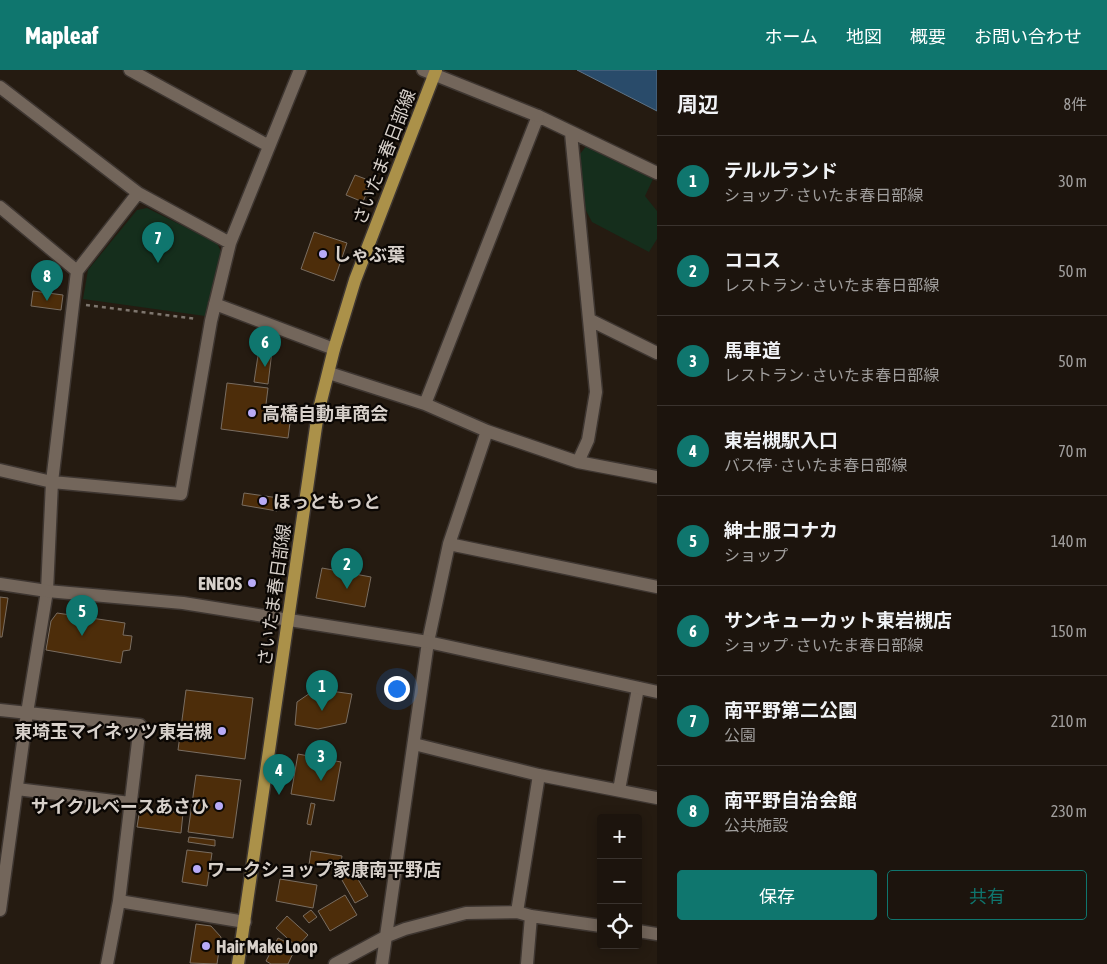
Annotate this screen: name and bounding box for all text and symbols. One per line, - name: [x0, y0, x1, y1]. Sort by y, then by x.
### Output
- text: Mapleaf: [25, 22, 98, 49]
- text: ホーム: [765, 26, 818, 47]
- text: 地図: [846, 26, 882, 47]
- text: 概要: [910, 26, 946, 47]
- text: お問い合わせ: [974, 26, 1082, 47]
- street label: さいたま春日部線: [348, 86, 420, 228]
- text: 周辺: [677, 92, 719, 116]
- text: 8件: [1063, 95, 1087, 113]
- text: テルルランド: [724, 159, 838, 181]
- text: 1: [689, 172, 697, 190]
- text: 30 m: [1058, 172, 1087, 190]
- text: ショップ · さいたま春日部線: [724, 186, 923, 204]
- pin: 7: [142, 222, 174, 263]
- place label: しゃぶ葉: [333, 244, 405, 265]
- marker: しゃぶ葉: [317, 248, 329, 260]
- text: ココス: [724, 249, 781, 271]
- pin: 8: [31, 260, 63, 301]
- text: 2: [689, 262, 697, 280]
- text: 50 m: [1058, 262, 1087, 280]
- text: レストラン · さいたま春日部線: [724, 276, 939, 294]
- pin: 6: [249, 326, 281, 367]
- text: 馬車道: [724, 339, 781, 361]
- text: 3: [689, 352, 697, 370]
- text: 50 m: [1058, 352, 1087, 370]
- text: レストラン · さいたま春日部線: [724, 366, 939, 384]
- place label: 高橋自動車商会: [262, 403, 388, 424]
- marker: 高橋自動車商会: [246, 407, 258, 419]
- text: 東岩槻駅入口: [724, 429, 838, 451]
- text: 4: [689, 442, 697, 460]
- text: 70 m: [1058, 442, 1087, 460]
- text: バス停 · さいたま春日部線: [724, 456, 907, 474]
- place label: ほっともっと: [273, 491, 381, 512]
- marker: ほっともっと: [257, 495, 269, 507]
- text: 紳士服コナカ: [724, 519, 838, 541]
- street label: さいたま春日部線: [254, 523, 294, 667]
- text: 5: [689, 532, 697, 550]
- text: 140 m: [1051, 532, 1087, 550]
- text: ショップ: [724, 546, 788, 564]
- pin: 2: [331, 548, 363, 589]
- place label: ENEOS: [198, 573, 242, 594]
- marker: ENEOS: [246, 577, 258, 589]
- pin: 5: [66, 595, 98, 636]
- text: サンキューカット東岩槻店: [724, 609, 952, 631]
- text: 6: [689, 622, 697, 640]
- text: 150 m: [1051, 622, 1087, 640]
- text: ショップ · さいたま春日部線: [724, 636, 923, 654]
- pin: 1: [306, 670, 338, 711]
- your location: [384, 676, 410, 702]
- text: 南平野第二公園: [724, 699, 857, 721]
- text: 7: [689, 712, 697, 730]
- text: 210 m: [1051, 712, 1087, 730]
- place label: 東埼玉マイネッツ東岩槻: [14, 721, 212, 742]
- marker: 東埼玉マイネッツ東岩槻: [216, 725, 228, 737]
- text: 公園: [724, 726, 756, 744]
- pin: 3: [305, 740, 337, 781]
- pin: 4: [263, 754, 295, 795]
- text: 南平野自治会館: [724, 789, 857, 811]
- place label: サイクルベースあさひ: [31, 796, 209, 817]
- marker: サイクルベースあさひ: [213, 800, 225, 812]
- text: 8: [689, 802, 697, 820]
- text: 230 m: [1051, 802, 1087, 820]
- map controls: [597, 814, 642, 949]
- button: +: [597, 814, 642, 859]
- text: 公共施設: [724, 816, 788, 834]
- place label: ワークショップ家康南平野店: [207, 859, 441, 880]
- button: −: [597, 859, 642, 904]
- marker: ワークショップ家康南平野店: [191, 863, 203, 875]
- button: 保存: [677, 870, 877, 920]
- button: 共有: [887, 870, 1087, 920]
- button: locate: [597, 904, 642, 949]
- place label: Hair Make Loop: [216, 936, 318, 957]
- marker: Hair Make Loop: [200, 940, 212, 952]

